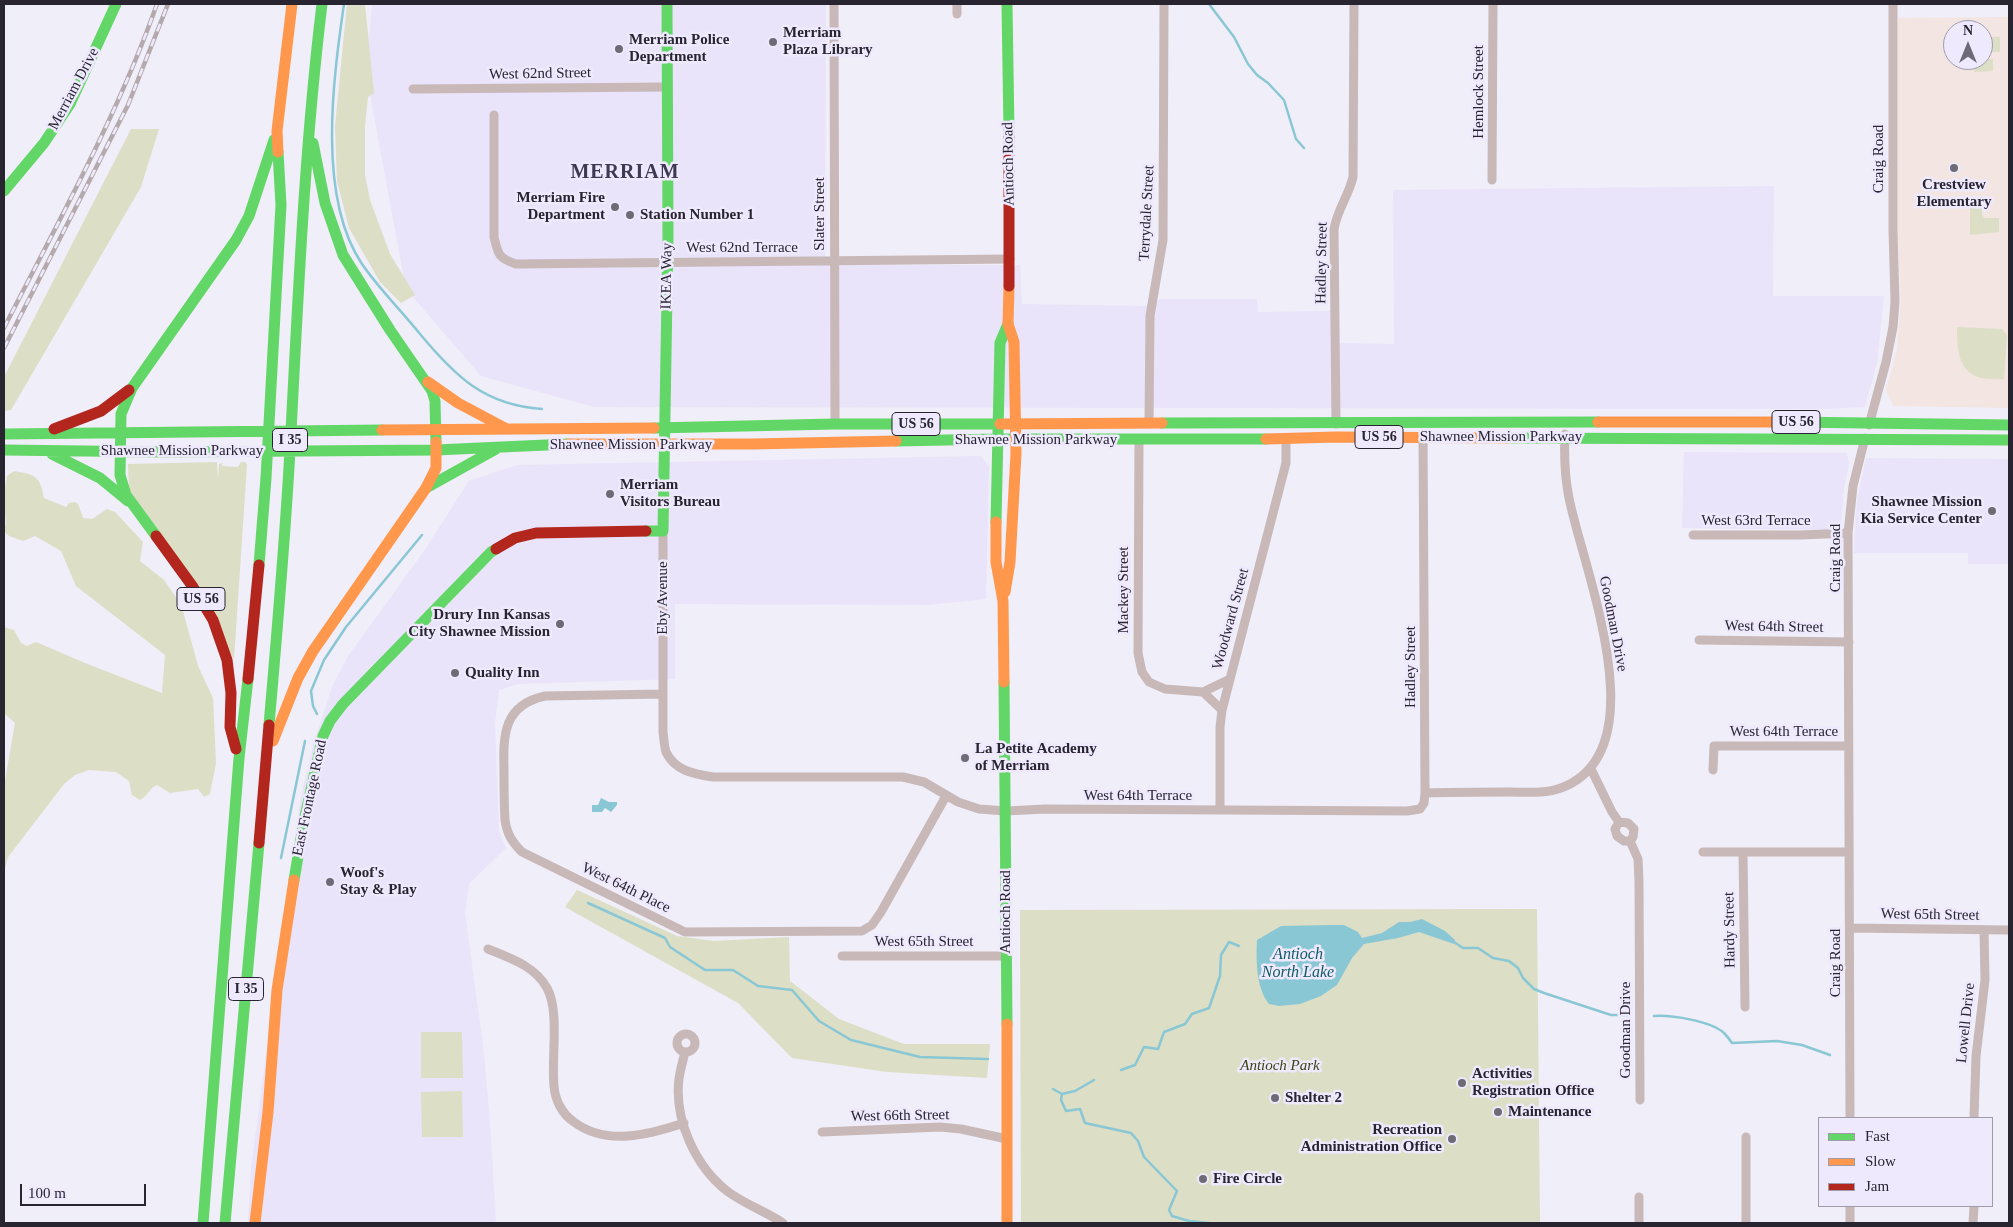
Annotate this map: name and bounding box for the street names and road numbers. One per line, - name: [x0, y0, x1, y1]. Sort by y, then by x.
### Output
- street label: Merriam Drive: [45, 45, 103, 133]
- street label: Hemlock Street: [1470, 45, 1488, 139]
- street label: West 62nd Street: [489, 64, 591, 84]
- street label: Antioch Road: [999, 122, 1019, 206]
- street label: Craig Road: [1870, 125, 1888, 193]
- street label: Terrydale Street: [1136, 165, 1158, 261]
- street label: Slater Street: [811, 177, 829, 251]
- street label: Hadley Street: [1312, 222, 1332, 304]
- street label: West 62nd Terrace: [686, 239, 798, 257]
- street label: IKEA Way: [657, 243, 677, 309]
- road number: US 56: [1772, 411, 1820, 434]
- road number: US 56: [892, 412, 940, 436]
- road number: US 56: [1355, 426, 1403, 448]
- road number: I 35: [272, 428, 308, 452]
- street label: Shawnee Mission Parkway: [1420, 428, 1582, 446]
- street label: Shawnee Mission Parkway: [955, 431, 1117, 449]
- street label: Shawnee Mission Parkway: [550, 436, 712, 454]
- street label: Shawnee Mission Parkway: [101, 442, 263, 460]
- street label: West 63rd Terrace: [1701, 512, 1811, 530]
- street label: Craig Road: [1827, 524, 1845, 592]
- street label: Mackey Street: [1115, 546, 1133, 634]
- street label: Eby Avenue: [654, 561, 672, 635]
- street label: Woodward Street: [1209, 566, 1253, 672]
- street label: Goodman Drive: [1595, 575, 1631, 673]
- road number: US 56: [177, 588, 225, 610]
- street label: West 64th Street: [1724, 617, 1824, 637]
- street label: Hadley Street: [1402, 626, 1420, 708]
- street label: West 64th Terrace: [1730, 723, 1838, 741]
- street label: East Frontage Road: [289, 738, 331, 858]
- street label: West 64th Terrace: [1084, 787, 1192, 805]
- street label: West 64th Place: [579, 859, 673, 917]
- street label: Antioch Road: [997, 870, 1015, 954]
- street label: Hardy Street: [1720, 892, 1740, 968]
- street label: West 65th Street: [1880, 905, 1980, 925]
- street label: Craig Road: [1827, 929, 1845, 997]
- street label: West 65th Street: [875, 933, 973, 951]
- road number: I 35: [228, 978, 264, 1001]
- street label: Goodman Drive: [1617, 981, 1635, 1079]
- street label: Lowell Drive: [1953, 982, 1979, 1064]
- street label: West 66th Street: [850, 1106, 950, 1126]

